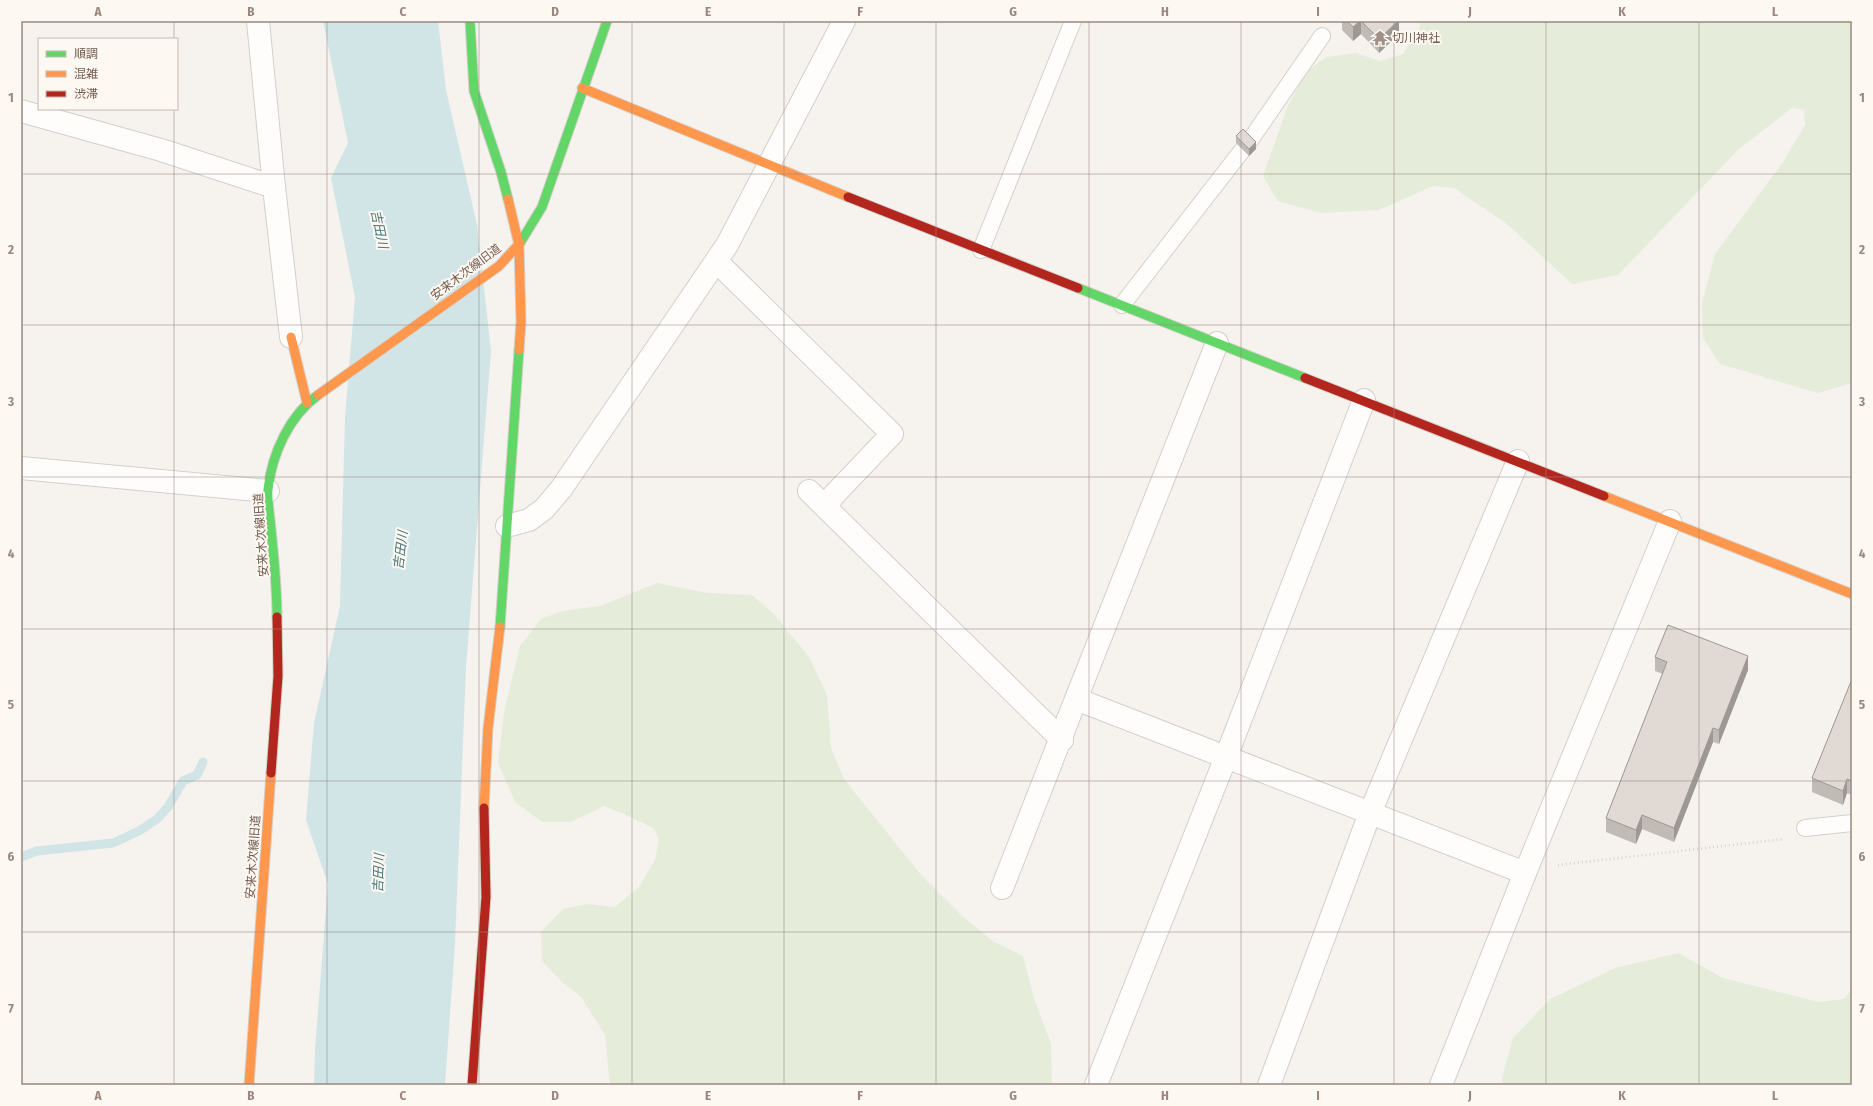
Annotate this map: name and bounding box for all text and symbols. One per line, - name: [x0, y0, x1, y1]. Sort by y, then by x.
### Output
- text: A: [93, 4, 102, 19]
- text: B: [247, 4, 255, 19]
- text: C: [400, 4, 407, 19]
- text: D: [551, 4, 559, 19]
- text: E: [705, 4, 711, 19]
- text: F: [857, 4, 863, 19]
- text: G: [1009, 4, 1017, 19]
- text: H: [1161, 4, 1169, 19]
- text: I: [1316, 4, 1320, 19]
- text: J: [1467, 4, 1472, 19]
- text: K: [1618, 4, 1626, 19]
- text: L: [1772, 4, 1778, 19]
- temple icon: 切川神社: [1371, 29, 1389, 47]
- place label: 切川神社: [1392, 31, 1440, 45]
- legend: [38, 38, 178, 110]
- text: 順調: [74, 47, 98, 61]
- text: 混雑: [74, 67, 98, 81]
- text: 渋滞: [74, 87, 98, 101]
- text: 1: [8, 90, 14, 105]
- text: 1: [1859, 90, 1865, 105]
- water label: 吉田川: [368, 208, 391, 252]
- street label: 安来木次線旧道: [428, 241, 504, 303]
- text: 2: [7, 242, 14, 257]
- text: 2: [1858, 242, 1865, 257]
- text: 3: [7, 394, 14, 409]
- text: 3: [1858, 394, 1865, 409]
- street label: 安来木次線旧道: [251, 493, 271, 577]
- water label: 吉田川: [391, 528, 411, 570]
- text: 4: [8, 546, 15, 561]
- text: 4: [1859, 546, 1866, 561]
- text: 5: [8, 697, 14, 712]
- text: 5: [1859, 697, 1865, 712]
- street label: 安来木次線旧道: [243, 815, 263, 899]
- text: 6: [8, 849, 15, 864]
- text: 6: [1859, 849, 1866, 864]
- water label: 吉田川: [370, 851, 387, 893]
- text: 7: [8, 1001, 14, 1016]
- text: 7: [1859, 1001, 1865, 1016]
- text: A: [93, 1088, 102, 1103]
- text: B: [247, 1088, 255, 1103]
- text: C: [400, 1088, 407, 1103]
- text: D: [551, 1088, 559, 1103]
- text: E: [705, 1088, 711, 1103]
- text: F: [857, 1088, 863, 1103]
- text: G: [1009, 1088, 1017, 1103]
- text: H: [1161, 1088, 1169, 1103]
- text: I: [1316, 1088, 1320, 1103]
- text: J: [1467, 1088, 1472, 1103]
- text: K: [1618, 1088, 1626, 1103]
- text: L: [1772, 1088, 1778, 1103]

